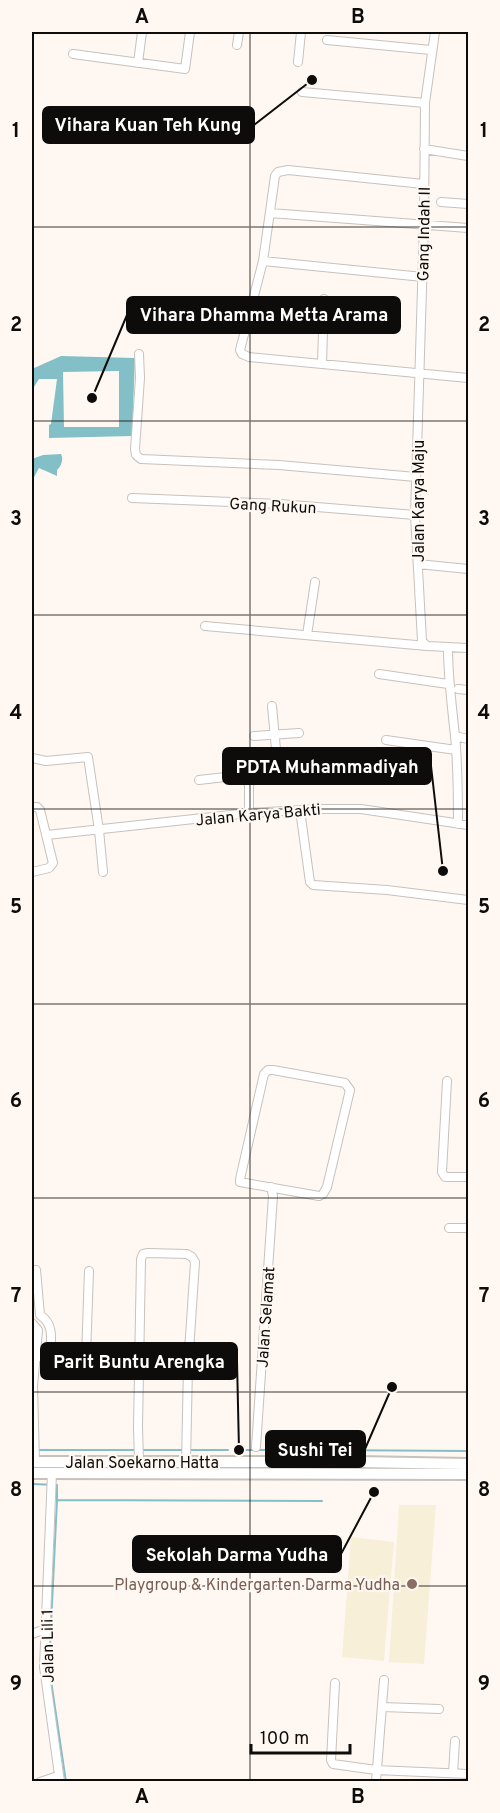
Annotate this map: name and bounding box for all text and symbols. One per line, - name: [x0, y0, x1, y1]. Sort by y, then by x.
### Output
- text: A: [135, 5, 149, 31]
- text: B: [351, 5, 365, 31]
- callout: Vihara Kuan Teh Kung: [43, 107, 254, 143]
- text: Vihara Kuan Teh Kung: [55, 115, 241, 138]
- text: 1: [12, 119, 20, 145]
- text: 1: [480, 119, 488, 145]
- street label: Gang Indah II: [414, 187, 436, 281]
- callout: Vihara Dhamma Metta Arama: [127, 297, 400, 333]
- text: Vihara Dhamma Metta Arama: [140, 305, 388, 328]
- text: 2: [10, 313, 22, 339]
- text: 2: [478, 313, 490, 339]
- street label: Jalan Karya Maju: [410, 440, 430, 562]
- street label: Gang Rukun: [229, 495, 317, 519]
- text: 3: [10, 507, 22, 533]
- text: 3: [478, 507, 490, 533]
- text: 4: [10, 701, 22, 727]
- text: 4: [478, 701, 490, 727]
- callout: PDTA Muhammadiyah: [223, 748, 431, 784]
- text: PDTA Muhammadiyah: [235, 757, 419, 780]
- street label: Jalan Karya Bakti: [195, 801, 322, 831]
- text: 5: [10, 895, 22, 921]
- text: 5: [478, 895, 490, 921]
- text: 6: [10, 1089, 22, 1115]
- text: 6: [478, 1089, 490, 1115]
- street label: Jalan Selamat: [253, 1266, 281, 1368]
- text: 7: [11, 1284, 21, 1310]
- text: 7: [479, 1284, 489, 1310]
- callout: Parit Buntu Arengka: [41, 1343, 237, 1379]
- text: Parit Buntu Arengka: [53, 1352, 225, 1375]
- callout: Sushi Tei: [266, 1431, 365, 1467]
- text: Sushi Tei: [277, 1440, 353, 1463]
- street label: Jalan Soekarno Hatta: [65, 1454, 219, 1474]
- text: 8: [10, 1478, 22, 1504]
- text: 8: [478, 1478, 490, 1504]
- callout: Sekolah Darma Yudha: [133, 1536, 341, 1572]
- text: Sekolah Darma Yudha: [146, 1545, 328, 1568]
- place label: Playgroup & Kindergarten Darma Yudha: [114, 1576, 400, 1596]
- marker: Playgroup & Kindergarten Darma Yudha: [405, 1577, 419, 1591]
- street label: Jalan Lili 1: [38, 1609, 60, 1683]
- text: 9: [10, 1672, 22, 1698]
- text: 9: [478, 1672, 490, 1698]
- scale bar: [251, 1717, 350, 1755]
- text: 100 m: [260, 1728, 309, 1751]
- text: A: [135, 1785, 149, 1811]
- text: B: [351, 1785, 365, 1811]

